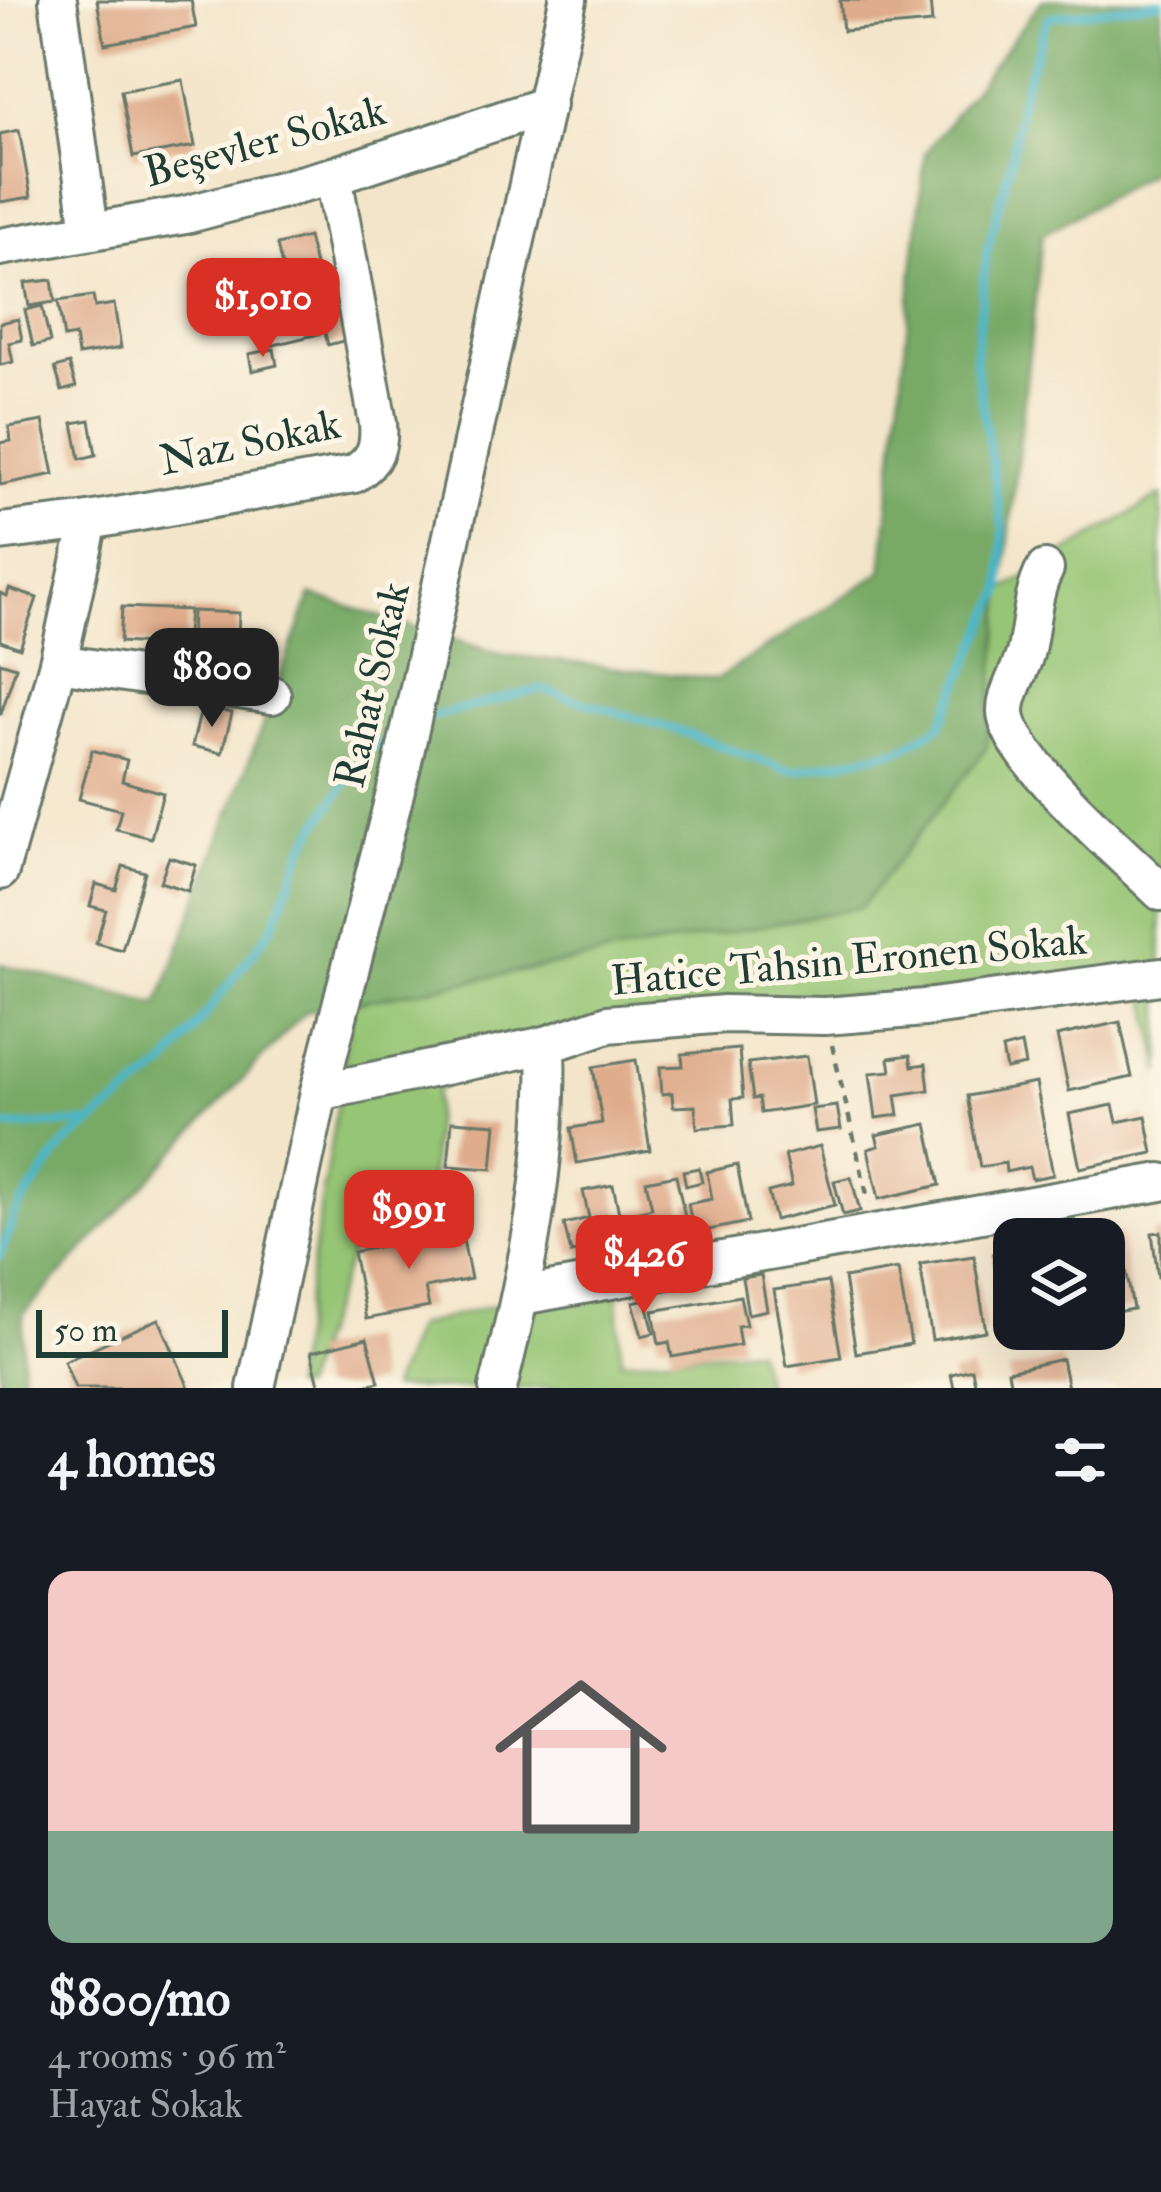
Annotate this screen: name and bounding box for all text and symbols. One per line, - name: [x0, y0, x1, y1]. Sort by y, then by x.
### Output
- street label: Beşevler Sokak: [138, 85, 392, 199]
- pin: $1,010: [165, 258, 361, 360]
- text: $1,010: [214, 272, 312, 321]
- street label: Naz Sokak: [155, 398, 345, 488]
- street label: Rahat Sokak: [324, 577, 422, 793]
- pin: $800: [141, 628, 283, 730]
- text: $800: [172, 642, 252, 691]
- street label: Hatice Tahsin Eronen Sokak: [609, 914, 1089, 1008]
- pin: $991: [338, 1170, 480, 1272]
- text: $991: [371, 1184, 447, 1233]
- pin: $426: [573, 1215, 715, 1317]
- map controls: [993, 1218, 1125, 1350]
- button: layers: [993, 1218, 1125, 1350]
- text: $426: [603, 1229, 685, 1278]
- scale bar: [36, 1304, 228, 1357]
- text: 50 m: [54, 1310, 118, 1351]
- icon: filters: [1047, 1427, 1113, 1493]
- text: 4 homes: [48, 1428, 216, 1492]
- icon: home: [473, 1649, 689, 1865]
- text: $800/mo: [48, 1967, 230, 2031]
- text: 4 rooms · 96 m²: [48, 2031, 286, 2080]
- text: Hayat Sokak: [48, 2080, 243, 2129]

